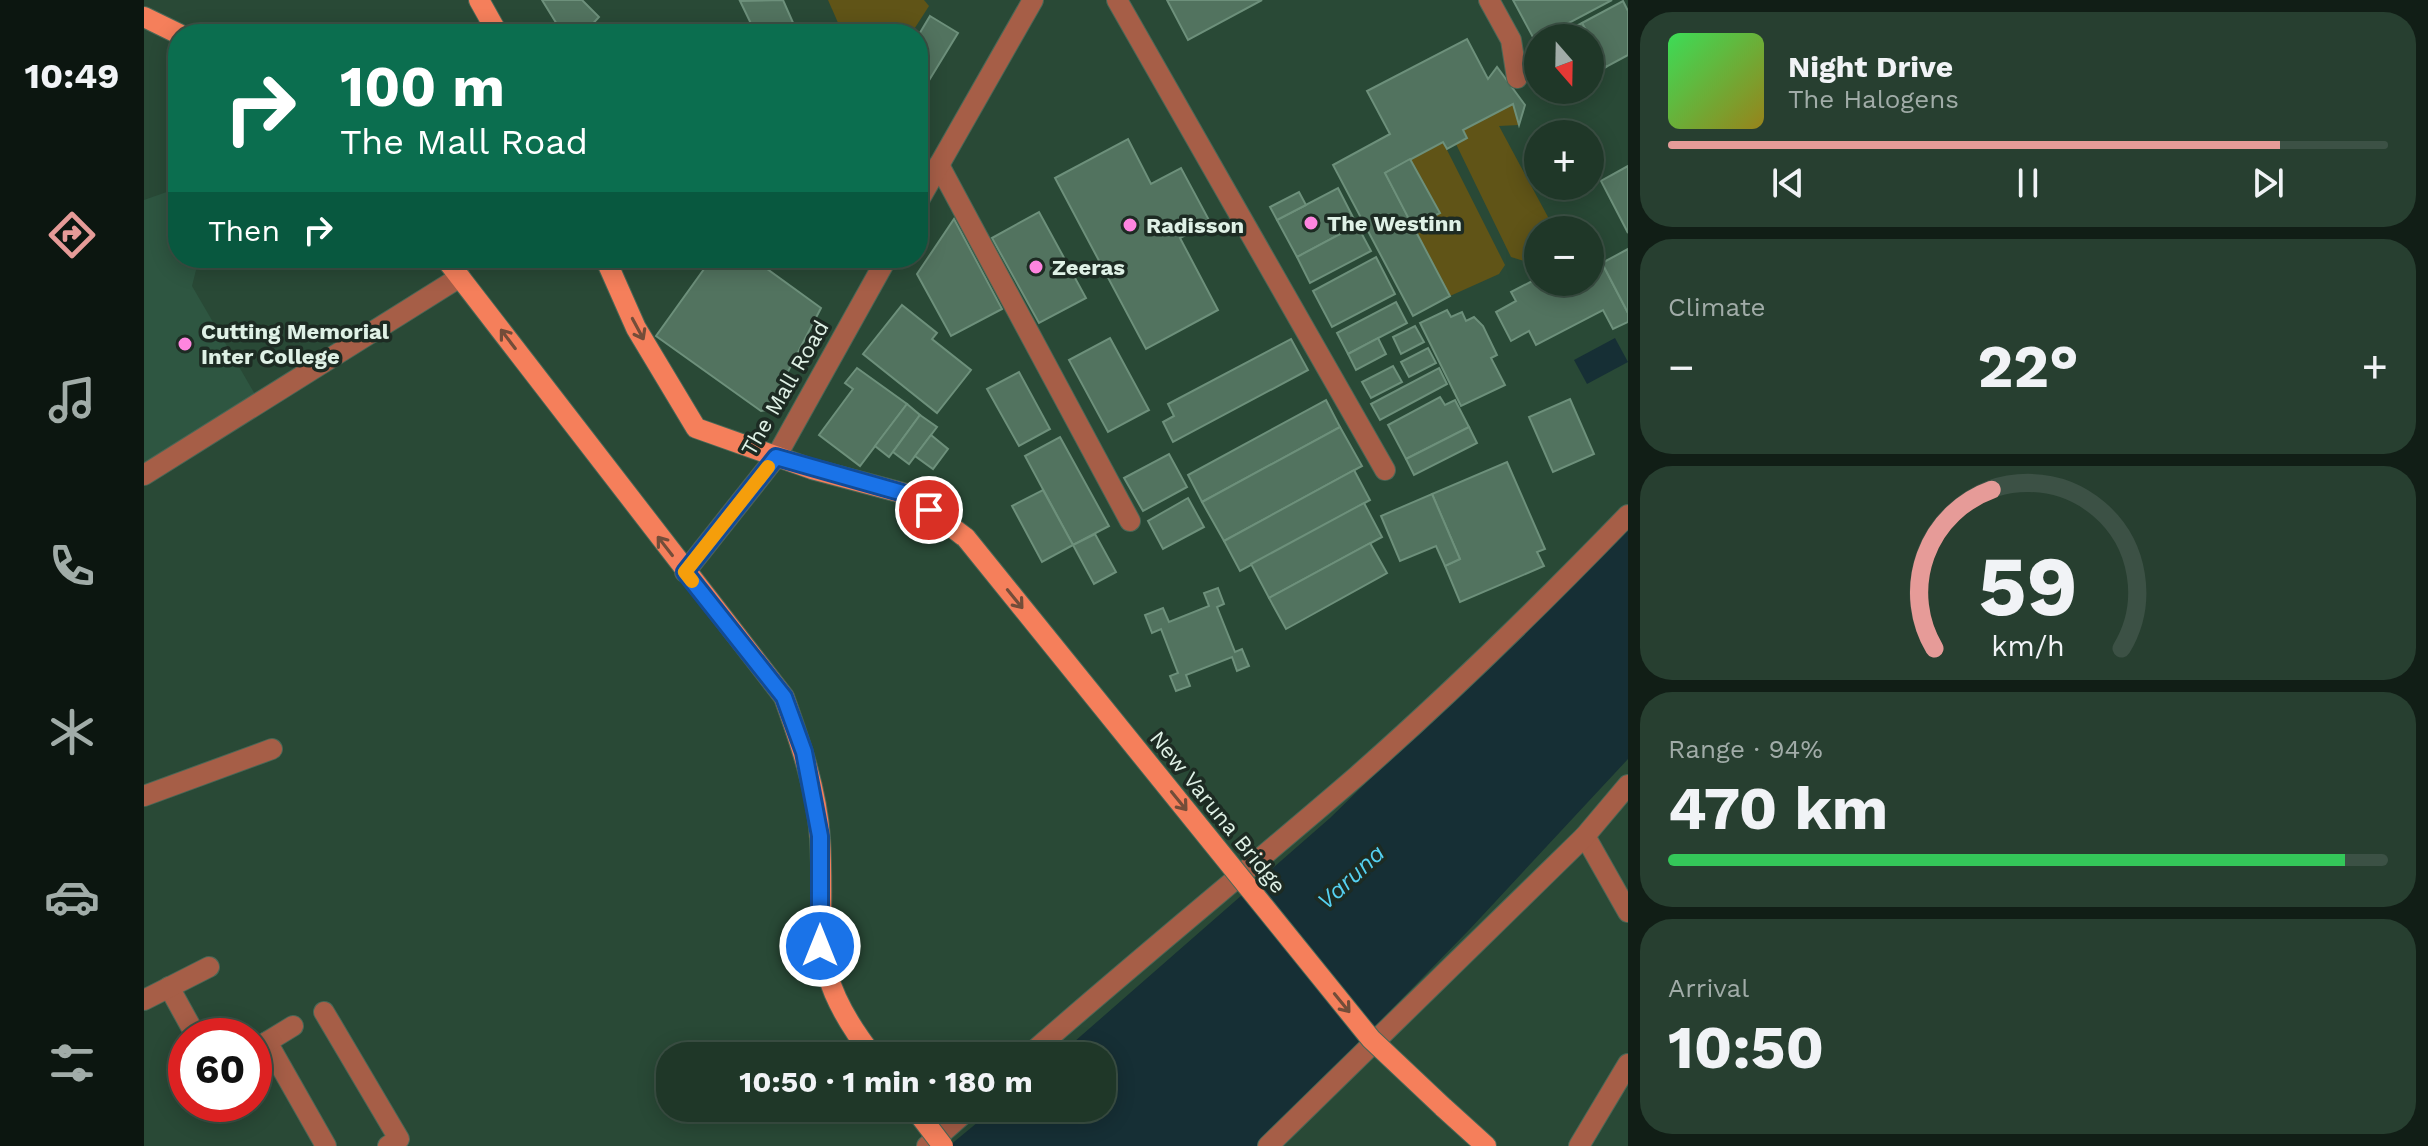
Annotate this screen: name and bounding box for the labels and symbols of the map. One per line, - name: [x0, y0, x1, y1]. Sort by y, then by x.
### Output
- north arrow: [1524, 24, 1604, 104]
- place label: The Westinn: [1327, 211, 1462, 236]
- place label: Radisson: [1146, 213, 1244, 238]
- marker: The Westinn: [1302, 214, 1320, 232]
- marker: Radisson: [1121, 216, 1139, 234]
- place label: Zeeras: [1052, 255, 1125, 280]
- marker: Zeeras: [1027, 258, 1045, 276]
- one-way arrow: [630, 316, 646, 340]
- street label: The Mall Road: [736, 316, 834, 460]
- place label: Cutting Memorial Inter College: [201, 319, 390, 369]
- one-way arrow: [499, 329, 516, 350]
- marker: Cutting Memorial Inter College: [176, 335, 194, 353]
- pin: [895, 476, 963, 544]
- one-way arrow: [656, 536, 673, 557]
- one-way arrow: [1006, 588, 1024, 609]
- street label: New Varuna Bridge: [1145, 726, 1291, 898]
- one-way arrow: [1170, 790, 1187, 811]
- water label: Varuna: [1312, 839, 1391, 915]
- position arrow: [778, 904, 862, 988]
- one-way arrow: [1333, 992, 1351, 1013]
- speed limit sign: 60: [168, 1018, 272, 1122]

